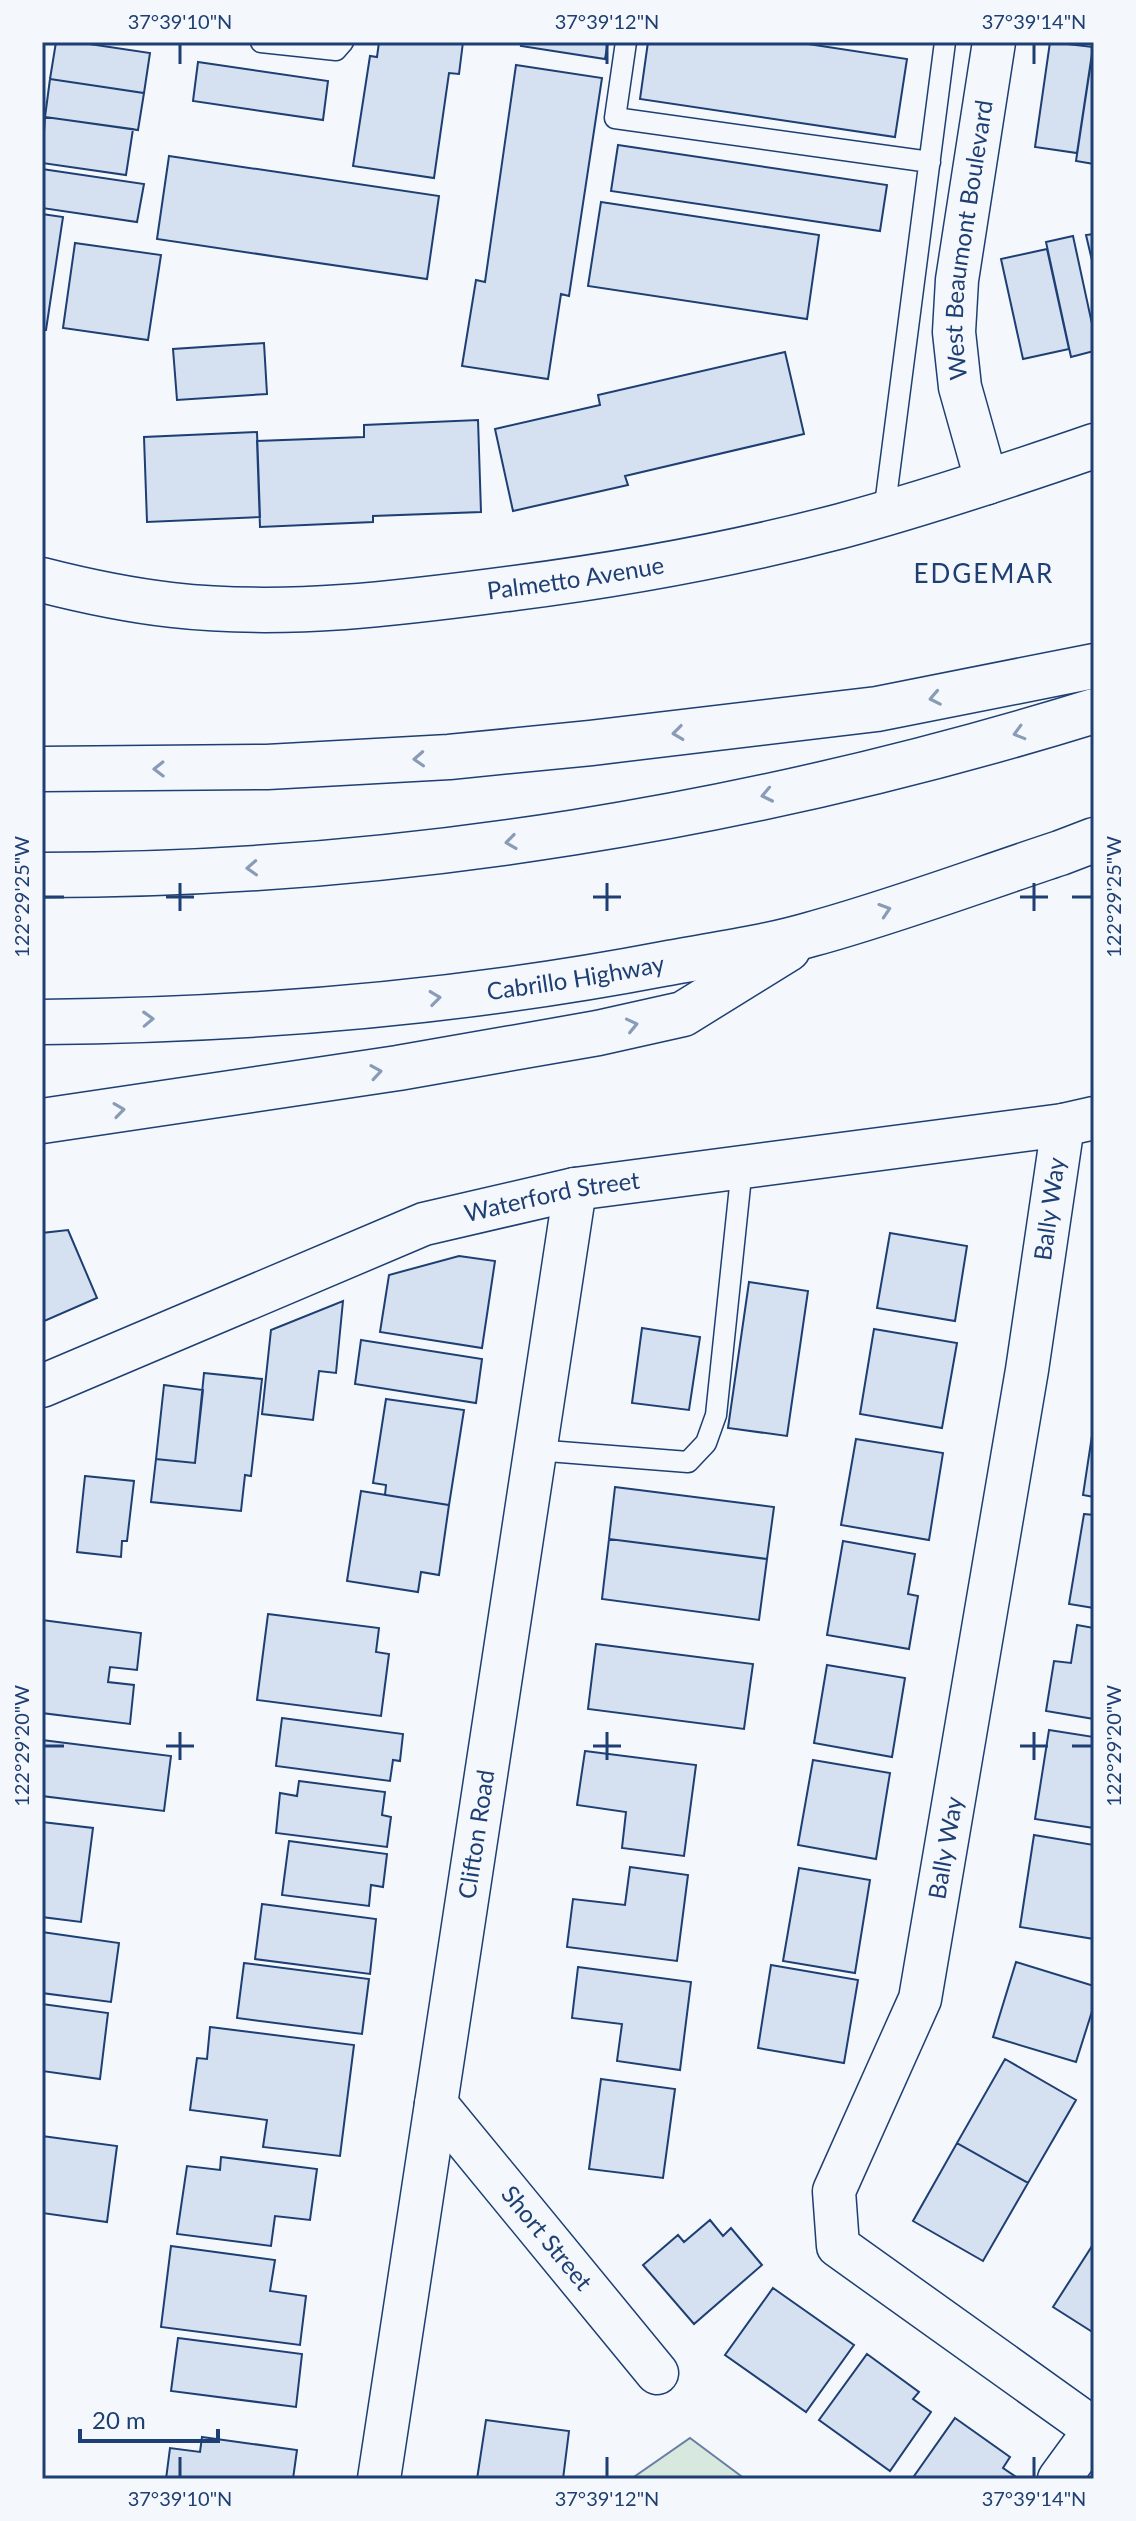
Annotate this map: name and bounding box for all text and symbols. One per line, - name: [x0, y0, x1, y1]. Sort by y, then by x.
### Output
- text: 37°39'10"N: [128, 9, 232, 33]
- text: 37°39'12"N: [555, 9, 659, 33]
- text: 37°39'14"N: [982, 9, 1086, 33]
- street label: West Beaumont Boulevard: [938, 98, 998, 382]
- street label: Palmetto Avenue: [485, 549, 666, 605]
- district label: EDGEMAR: [914, 557, 1054, 589]
- one-way arrow: [928, 688, 942, 705]
- one-way arrow: [1013, 724, 1027, 740]
- one-way arrow: [671, 725, 684, 742]
- one-way arrow: [412, 750, 425, 767]
- one-way arrow: [152, 761, 165, 778]
- one-way arrow: [760, 786, 773, 803]
- one-way arrow: [504, 833, 518, 850]
- text: 122°29'25"W: [9, 836, 33, 958]
- text: 122°29'25"W: [1101, 836, 1125, 958]
- one-way arrow: [245, 860, 258, 877]
- one-way arrow: [877, 904, 891, 920]
- street label: Cabrillo Highway: [485, 948, 667, 1005]
- one-way arrow: [428, 990, 442, 1007]
- one-way arrow: [142, 1011, 155, 1028]
- one-way arrow: [625, 1017, 639, 1034]
- one-way arrow: [370, 1064, 383, 1081]
- one-way arrow: [112, 1102, 126, 1119]
- street label: Bally Way: [1027, 1155, 1070, 1262]
- street label: Waterford Street: [461, 1165, 642, 1227]
- text: 122°29'20"W: [9, 1685, 33, 1807]
- text: 122°29'20"W: [1101, 1685, 1125, 1807]
- street label: Clifton Road: [451, 1768, 500, 1901]
- street label: Bally Way: [921, 1794, 968, 1901]
- street label: Short Street: [496, 2179, 599, 2296]
- scale bar: [80, 2393, 218, 2443]
- text: 20 m: [92, 2405, 146, 2434]
- text: 37°39'10"N: [128, 2486, 232, 2510]
- text: 37°39'12"N: [555, 2486, 659, 2510]
- text: 37°39'14"N: [982, 2486, 1086, 2510]

